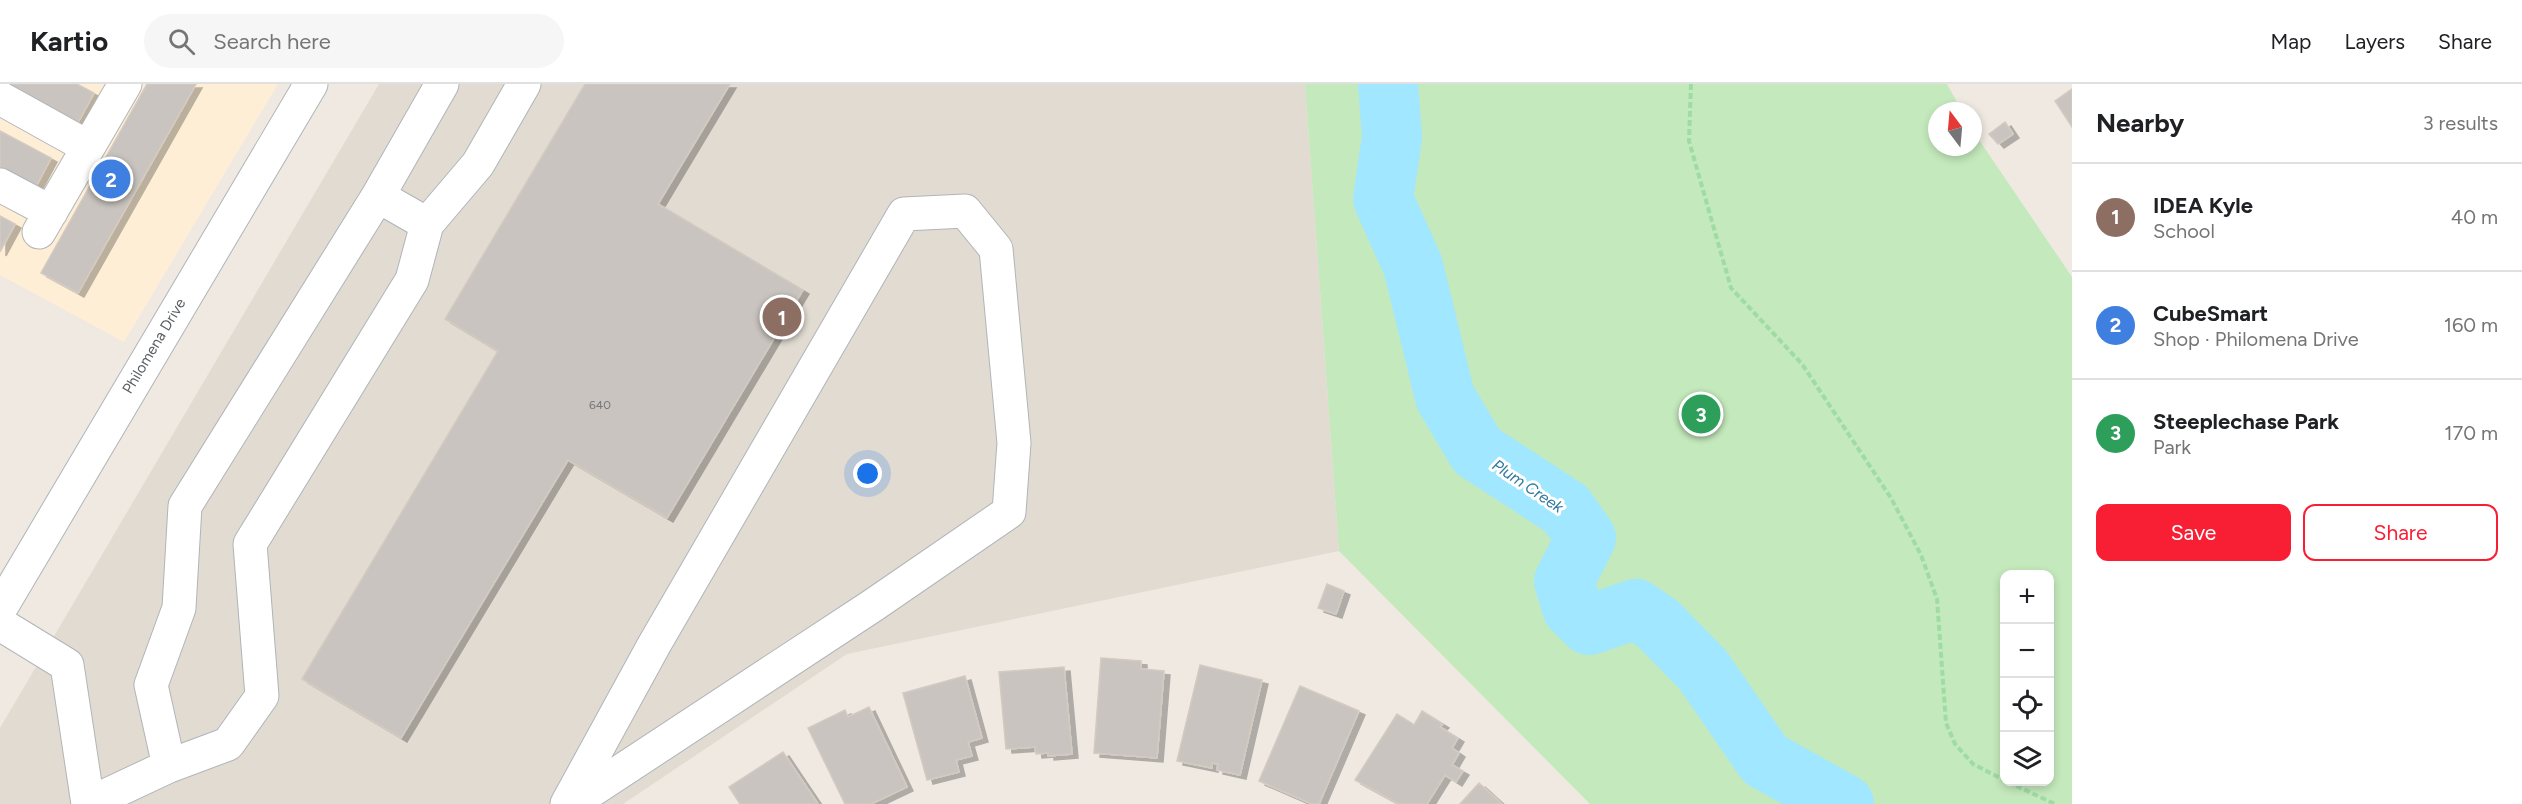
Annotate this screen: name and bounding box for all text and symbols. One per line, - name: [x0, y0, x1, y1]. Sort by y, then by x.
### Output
- search box: [144, 14, 564, 68]
- text: Kartio: [30, 24, 108, 58]
- icon: search: [165, 25, 198, 58]
- text: Search here: [213, 28, 331, 55]
- text: Map: [2271, 29, 2311, 54]
- text: Layers: [2344, 29, 2405, 54]
- text: Share: [2438, 29, 2492, 54]
- north arrow: [1928, 102, 1982, 156]
- text: Nearby: [2096, 107, 2184, 139]
- text: 3 results: [2423, 111, 2498, 135]
- pin: 2: [92, 156, 130, 202]
- text: IDEA Kyle: [2153, 192, 2253, 219]
- text: 1: [2111, 205, 2120, 229]
- text: 40 m: [2451, 205, 2498, 229]
- text: School: [2153, 219, 2215, 243]
- pin: 1: [762, 294, 802, 340]
- street label: Philomena Drive: [118, 295, 190, 397]
- text: CubeSmart: [2153, 300, 2268, 327]
- text: 2: [2110, 313, 2121, 337]
- text: 160 m: [2444, 313, 2498, 337]
- text: Shop · Philomena Drive: [2153, 327, 2359, 351]
- pin: 3: [1682, 392, 1720, 436]
- house number: 640: [589, 398, 611, 412]
- text: Steeplechase Park: [2153, 408, 2339, 435]
- text: 3: [2110, 421, 2121, 445]
- text: 170 m: [2444, 421, 2498, 445]
- text: Park: [2153, 435, 2191, 459]
- water label: Plum Creek: [1489, 455, 1568, 517]
- your location: [853, 459, 882, 488]
- button: Save: [2096, 504, 2291, 561]
- button: Share: [2303, 504, 2498, 561]
- map controls: [2000, 570, 2054, 786]
- button: +: [2000, 570, 2054, 624]
- button: −: [2000, 624, 2054, 678]
- button: locate: [2000, 678, 2054, 732]
- button: layers: [2000, 732, 2054, 786]

